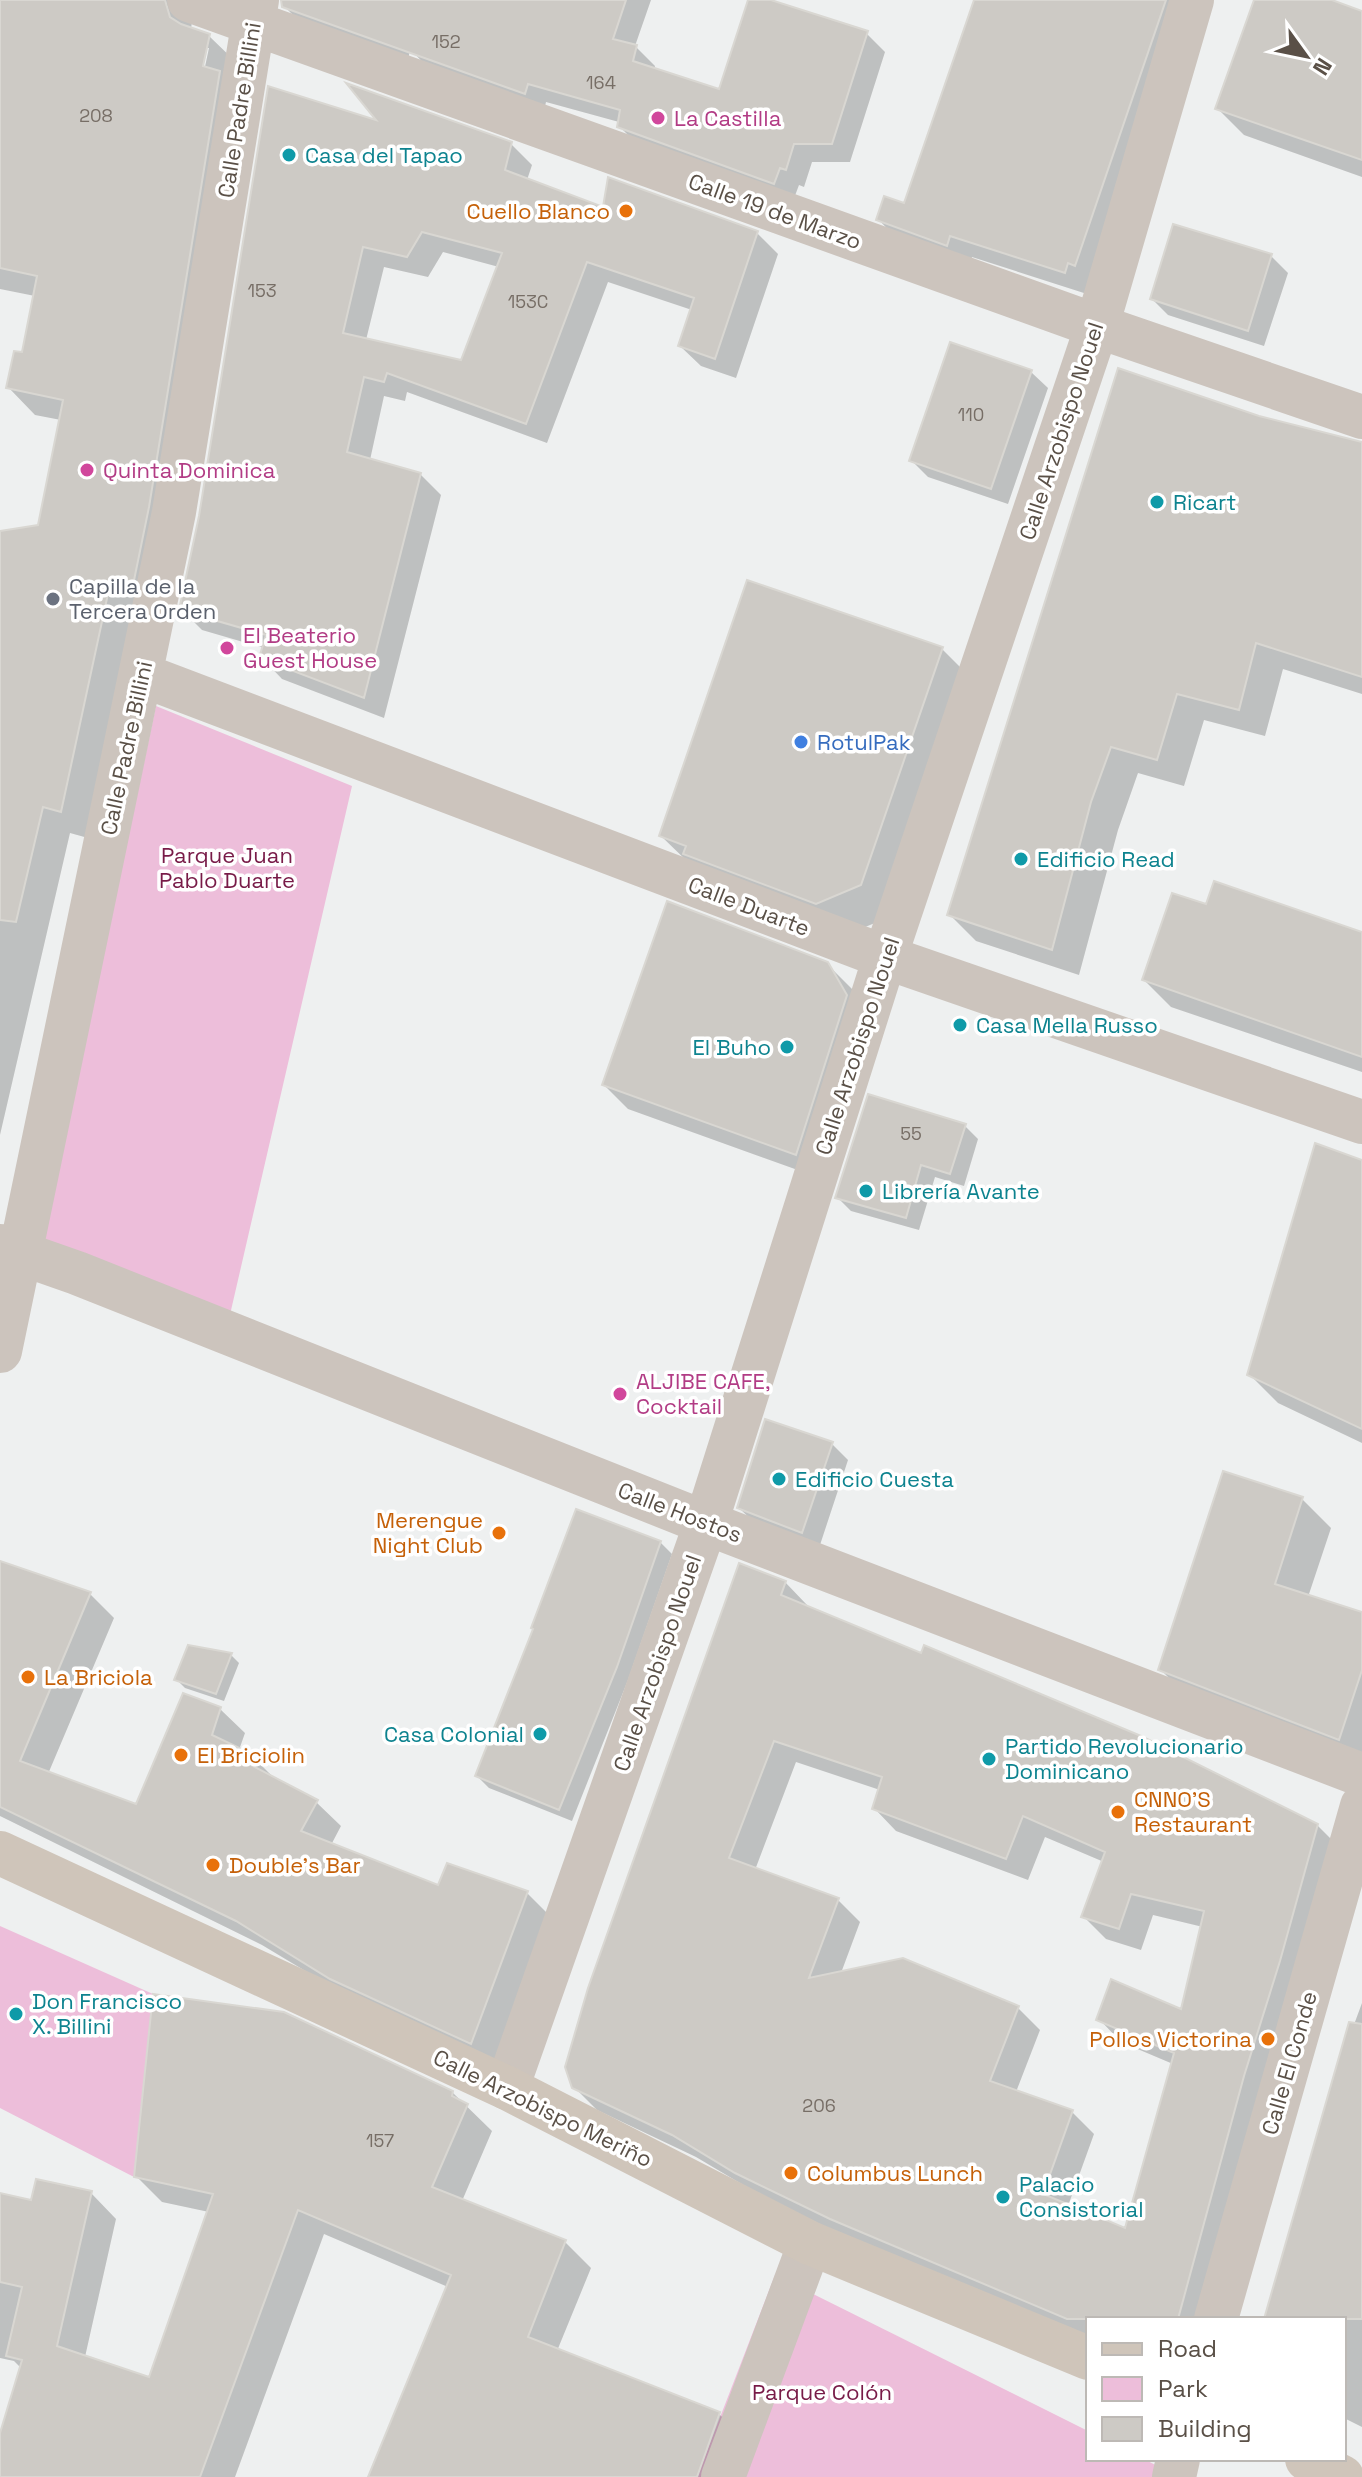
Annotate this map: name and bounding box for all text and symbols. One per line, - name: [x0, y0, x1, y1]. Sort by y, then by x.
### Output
- north arrow: [1266, 16, 1346, 96]
- street label: Calle Padre Billini: [211, 20, 267, 200]
- house number: 152: [431, 30, 461, 53]
- text: N: [1307, 53, 1339, 81]
- house number: 164: [586, 71, 616, 94]
- house number: 208: [79, 104, 113, 127]
- place label: La Castilla: [674, 104, 782, 132]
- marker: La Castilla: [649, 109, 667, 127]
- place label: Casa del Tapao: [305, 141, 463, 169]
- marker: Casa del Tapao: [280, 146, 298, 164]
- street label: Calle 19 de Marzo: [685, 167, 865, 255]
- place label: Cuello Blanco: [467, 197, 610, 225]
- marker: Cuello Blanco: [617, 202, 635, 220]
- house number: 153: [247, 279, 277, 302]
- house number: 153C: [508, 290, 548, 313]
- street label: Calle Arzobispo Nouel: [1013, 319, 1109, 543]
- house number: 110: [958, 403, 984, 426]
- place label: Quinta Dominica: [103, 456, 276, 484]
- marker: Quinta Dominica: [78, 461, 96, 479]
- place label: Ricart: [1173, 488, 1237, 516]
- marker: Ricart: [1148, 493, 1166, 511]
- place label: Capilla de la Tercera Orden: [69, 572, 216, 625]
- marker: Capilla de la Tercera Orden: [44, 590, 62, 608]
- place label: El Beaterio Guest House: [243, 621, 377, 674]
- marker: El Beaterio Guest House: [218, 639, 236, 657]
- street label: Calle Padre Billini: [94, 658, 158, 838]
- place label: RotulPak: [817, 728, 911, 756]
- marker: RotulPak: [792, 733, 810, 751]
- park label: Parque Juan Pablo Duarte: [159, 841, 295, 894]
- place label: Edificio Read: [1037, 845, 1175, 873]
- marker: Edificio Read: [1012, 850, 1030, 868]
- street label: Calle Duarte: [684, 870, 814, 942]
- street label: Calle Arzobispo Nouel: [809, 934, 905, 1158]
- place label: Casa Mella Russo: [976, 1011, 1158, 1039]
- marker: Casa Mella Russo: [951, 1016, 969, 1034]
- place label: El Buho: [692, 1033, 771, 1061]
- marker: El Buho: [778, 1038, 796, 1056]
- house number: 55: [900, 1122, 922, 1145]
- place label: Librería Avante: [882, 1177, 1040, 1205]
- marker: Librería Avante: [857, 1182, 875, 1200]
- place label: ALJIBE CAFE, Cocktail: [636, 1367, 771, 1420]
- marker: ALJIBE CAFE, Cocktail: [611, 1385, 629, 1403]
- place label: Edificio Cuesta: [795, 1465, 954, 1493]
- marker: Edificio Cuesta: [770, 1470, 788, 1488]
- street label: Calle Hostos: [614, 1476, 746, 1548]
- place label: Merengue Night Club: [373, 1506, 483, 1559]
- marker: Merengue Night Club: [490, 1524, 508, 1542]
- street label: Calle Arzobispo Nouel: [607, 1551, 707, 1775]
- place label: La Briciola: [44, 1663, 153, 1691]
- marker: La Briciola: [19, 1668, 37, 1686]
- place label: Casa Colonial: [384, 1720, 524, 1748]
- marker: Casa Colonial: [531, 1725, 549, 1743]
- place label: Partido Revolucionario Dominicano: [1005, 1732, 1244, 1785]
- place label: El Briciolin: [197, 1741, 305, 1769]
- marker: El Briciolin: [172, 1746, 190, 1764]
- marker: Partido Revolucionario Dominicano: [980, 1750, 998, 1768]
- place label: CNNO'S Restaurant: [1134, 1785, 1252, 1838]
- marker: CNNO'S Restaurant: [1109, 1803, 1127, 1821]
- place label: Double's Bar: [229, 1851, 361, 1879]
- marker: Double's Bar: [204, 1856, 222, 1874]
- place label: Don Francisco X. Billini: [32, 1987, 182, 2040]
- street label: Calle El Conde: [1255, 1988, 1323, 2138]
- marker: Don Francisco X. Billini: [7, 2005, 25, 2023]
- place label: Pollos Victorina: [1089, 2025, 1252, 2053]
- marker: Pollos Victorina: [1259, 2030, 1277, 2048]
- street label: Calle Arzobispo Meriño: [429, 2043, 657, 2173]
- house number: 206: [802, 2094, 836, 2117]
- house number: 157: [366, 2129, 394, 2152]
- place label: Columbus Lunch: [807, 2159, 983, 2187]
- marker: Columbus Lunch: [782, 2164, 800, 2182]
- place label: Palacio Consistorial: [1019, 2170, 1144, 2223]
- marker: Palacio Consistorial: [994, 2188, 1012, 2206]
- legend: [1086, 2317, 1346, 2461]
- text: Road: [1158, 2333, 1217, 2364]
- text: Park: [1158, 2373, 1208, 2404]
- park label: Parque Colón: [752, 2378, 892, 2406]
- text: Building: [1158, 2413, 1252, 2444]

